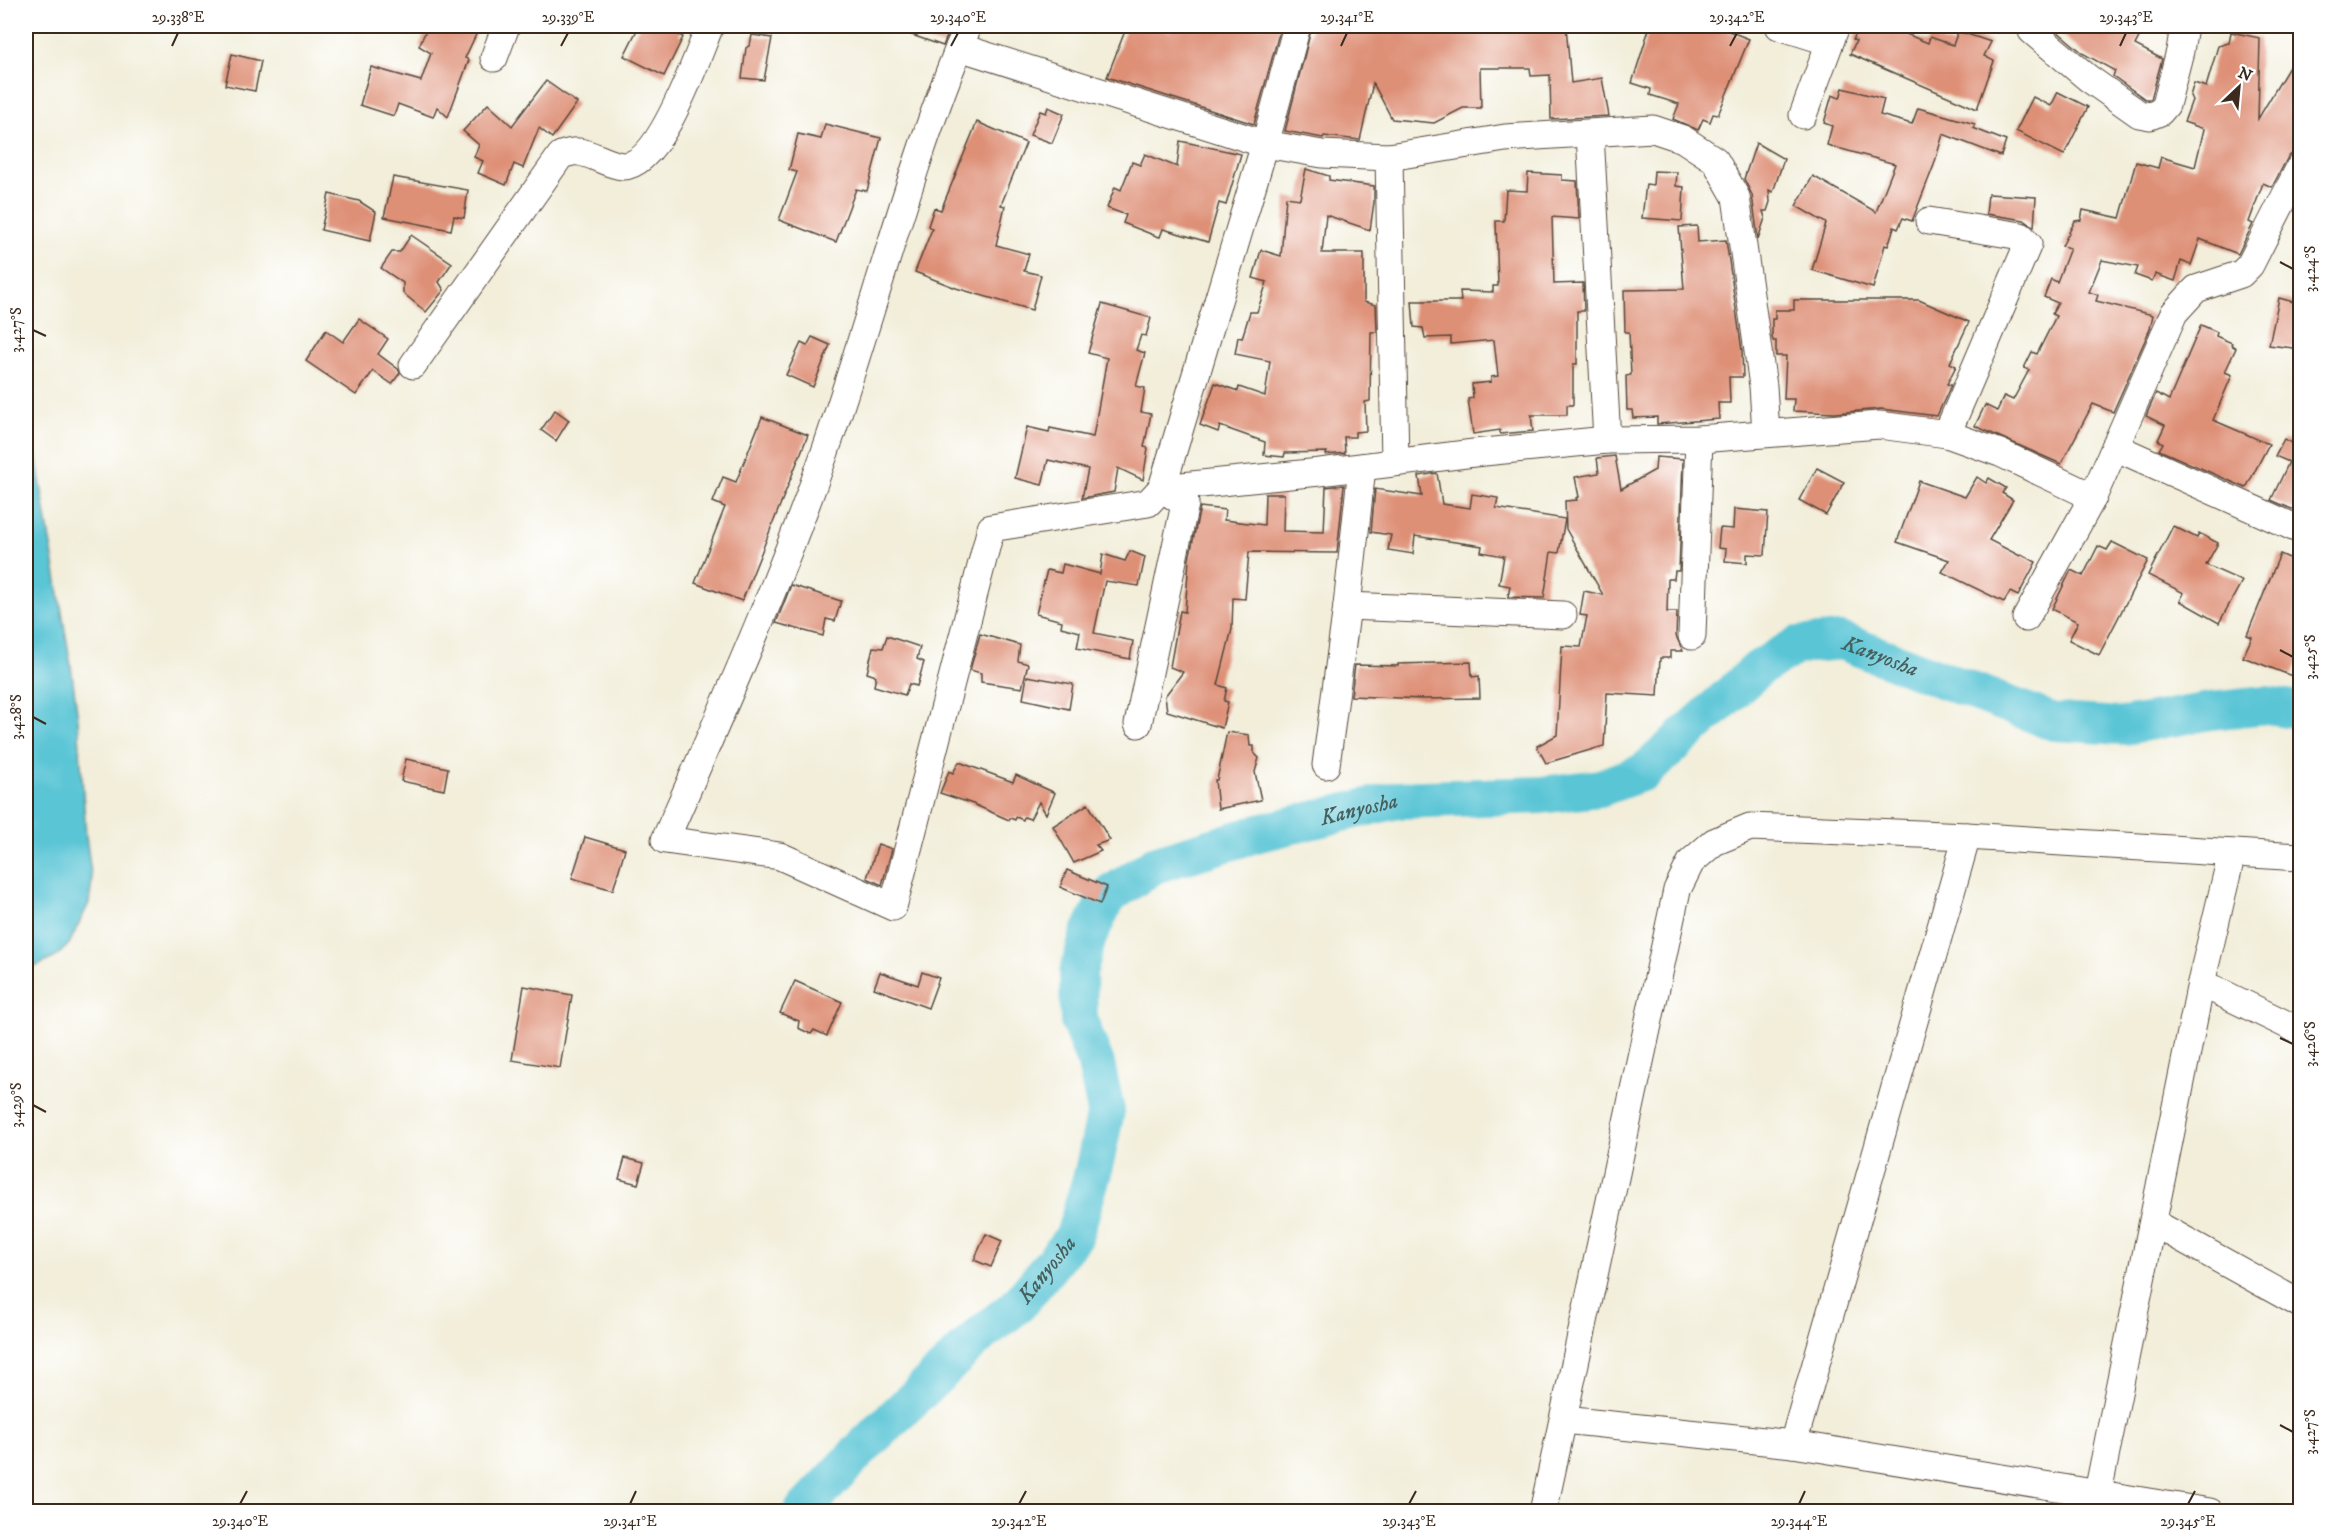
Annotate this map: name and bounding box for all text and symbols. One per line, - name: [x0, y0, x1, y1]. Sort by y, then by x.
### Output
- text: 29.338°E: [152, 8, 205, 27]
- text: 29.339°E: [542, 8, 595, 27]
- text: 29.340°E: [930, 8, 986, 27]
- text: 29.341°E: [1320, 8, 1374, 27]
- text: 29.342°E: [1709, 8, 1765, 27]
- text: 29.343°E: [2099, 8, 2153, 27]
- north arrow: [2209, 57, 2269, 117]
- text: N: [2235, 63, 2255, 86]
- text: 3.424°S: [2301, 246, 2320, 292]
- text: 3.427°S: [7, 307, 26, 353]
- water label: Kanyosha: [1838, 629, 1922, 683]
- text: 3.425°S: [2301, 634, 2320, 680]
- text: 3.428°S: [7, 694, 26, 740]
- water label: Kanyosha: [1317, 787, 1401, 832]
- text: 3.426°S: [2301, 1021, 2320, 1067]
- text: 3.429°S: [7, 1082, 26, 1128]
- water label: Kanyosha: [1011, 1231, 1082, 1310]
- text: 3.427°S: [2301, 1409, 2320, 1455]
- text: 29.340°E: [212, 1512, 268, 1531]
- text: 29.341°E: [603, 1512, 657, 1531]
- text: 29.342°E: [991, 1512, 1047, 1531]
- text: 29.343°E: [1382, 1512, 1436, 1531]
- text: 29.344°E: [1771, 1512, 1828, 1531]
- text: 29.345°E: [2160, 1512, 2216, 1531]

